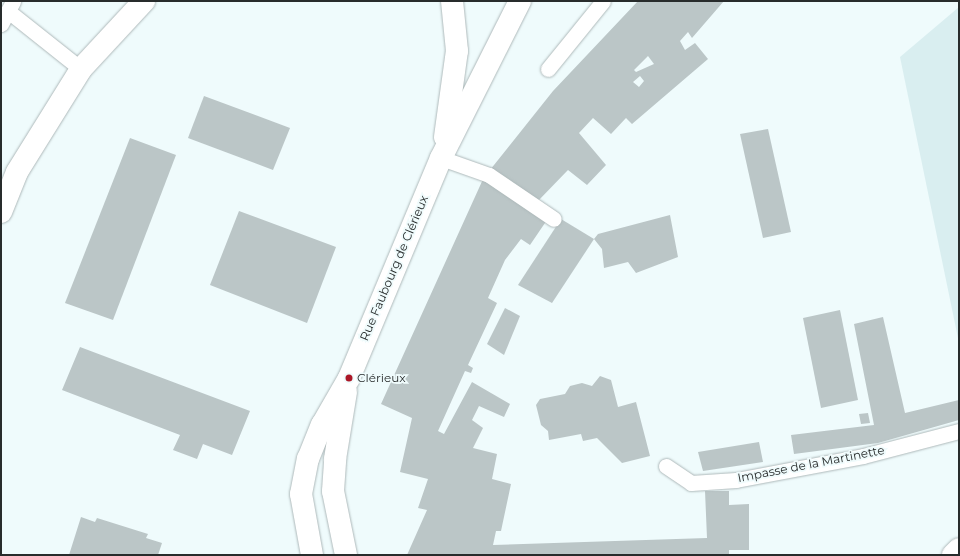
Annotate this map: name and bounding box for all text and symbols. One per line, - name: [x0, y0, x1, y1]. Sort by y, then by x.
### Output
- street label: Rue Faubourg de Clérieux: [357, 193, 431, 343]
- place label: Clérieux: [357, 371, 406, 385]
- marker: Clérieux: [344, 373, 354, 383]
- street label: Impasse de la Martinette: [736, 443, 886, 485]

